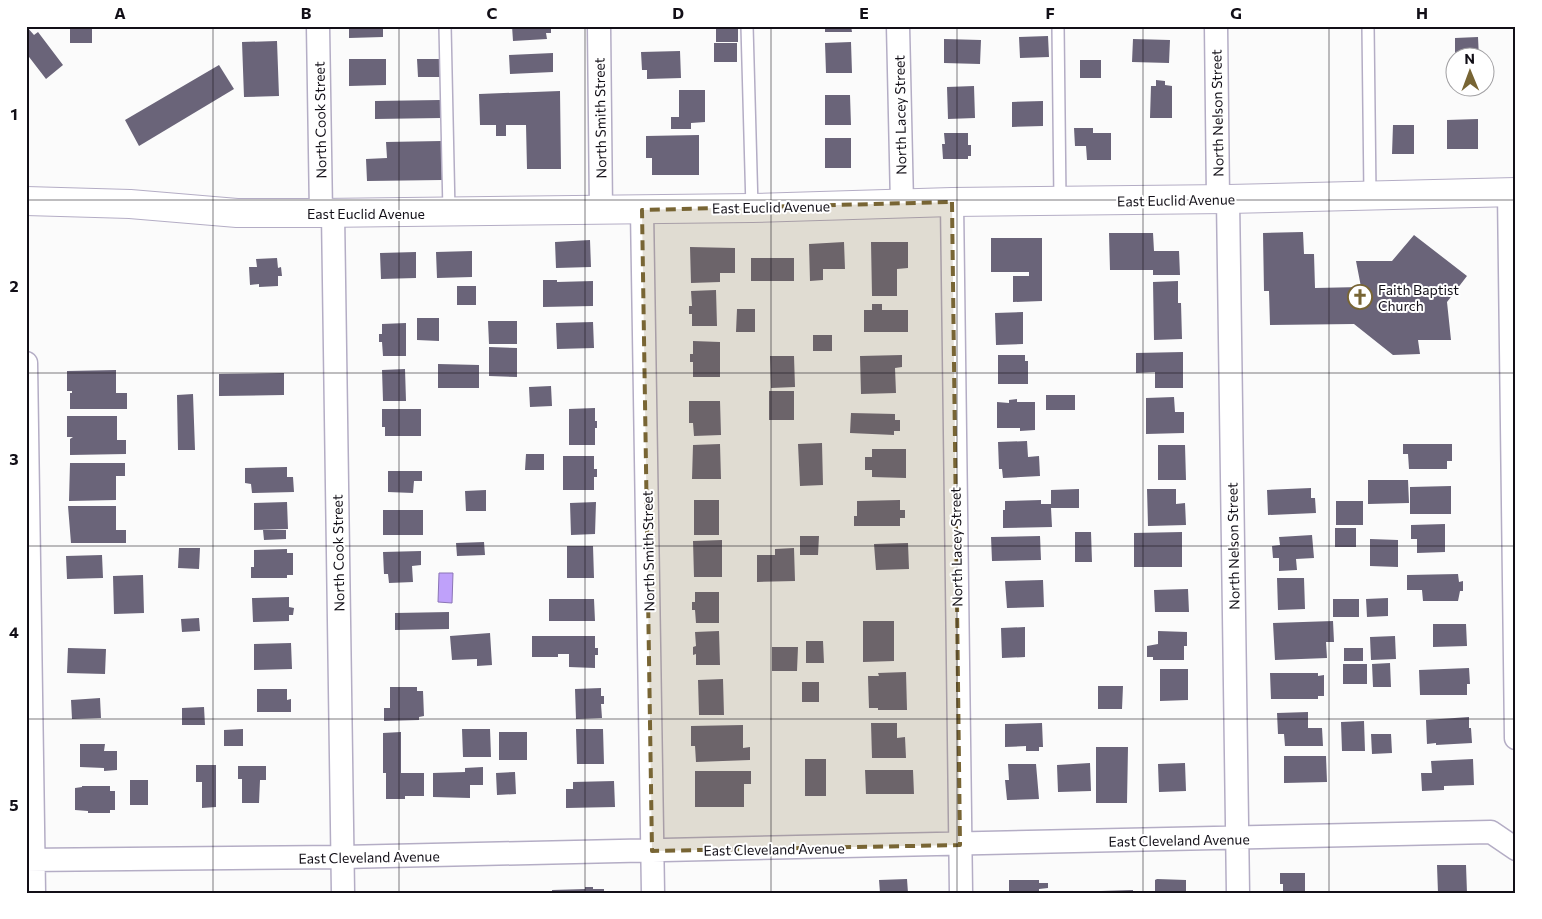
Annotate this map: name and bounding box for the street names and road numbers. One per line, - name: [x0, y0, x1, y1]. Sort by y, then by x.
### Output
- street label: North Nelson Street: [1207, 49, 1227, 177]
- street label: North Lacey Street: [890, 55, 910, 175]
- street label: North Smith Street: [590, 57, 610, 179]
- street label: North Cook Street: [310, 61, 330, 179]
- street label: East Euclid Avenue: [1117, 190, 1235, 210]
- street label: East Euclid Avenue: [712, 197, 830, 217]
- street label: East Euclid Avenue: [307, 205, 425, 222]
- street label: North Nelson Street: [1223, 482, 1243, 610]
- street label: North Lacey Street: [946, 487, 966, 607]
- street label: North Smith Street: [638, 490, 658, 612]
- street label: North Cook Street: [328, 494, 348, 612]
- street label: East Cleveland Avenue: [1108, 830, 1250, 850]
- street label: East Cleveland Avenue: [703, 839, 845, 859]
- street label: East Cleveland Avenue: [298, 847, 440, 867]

